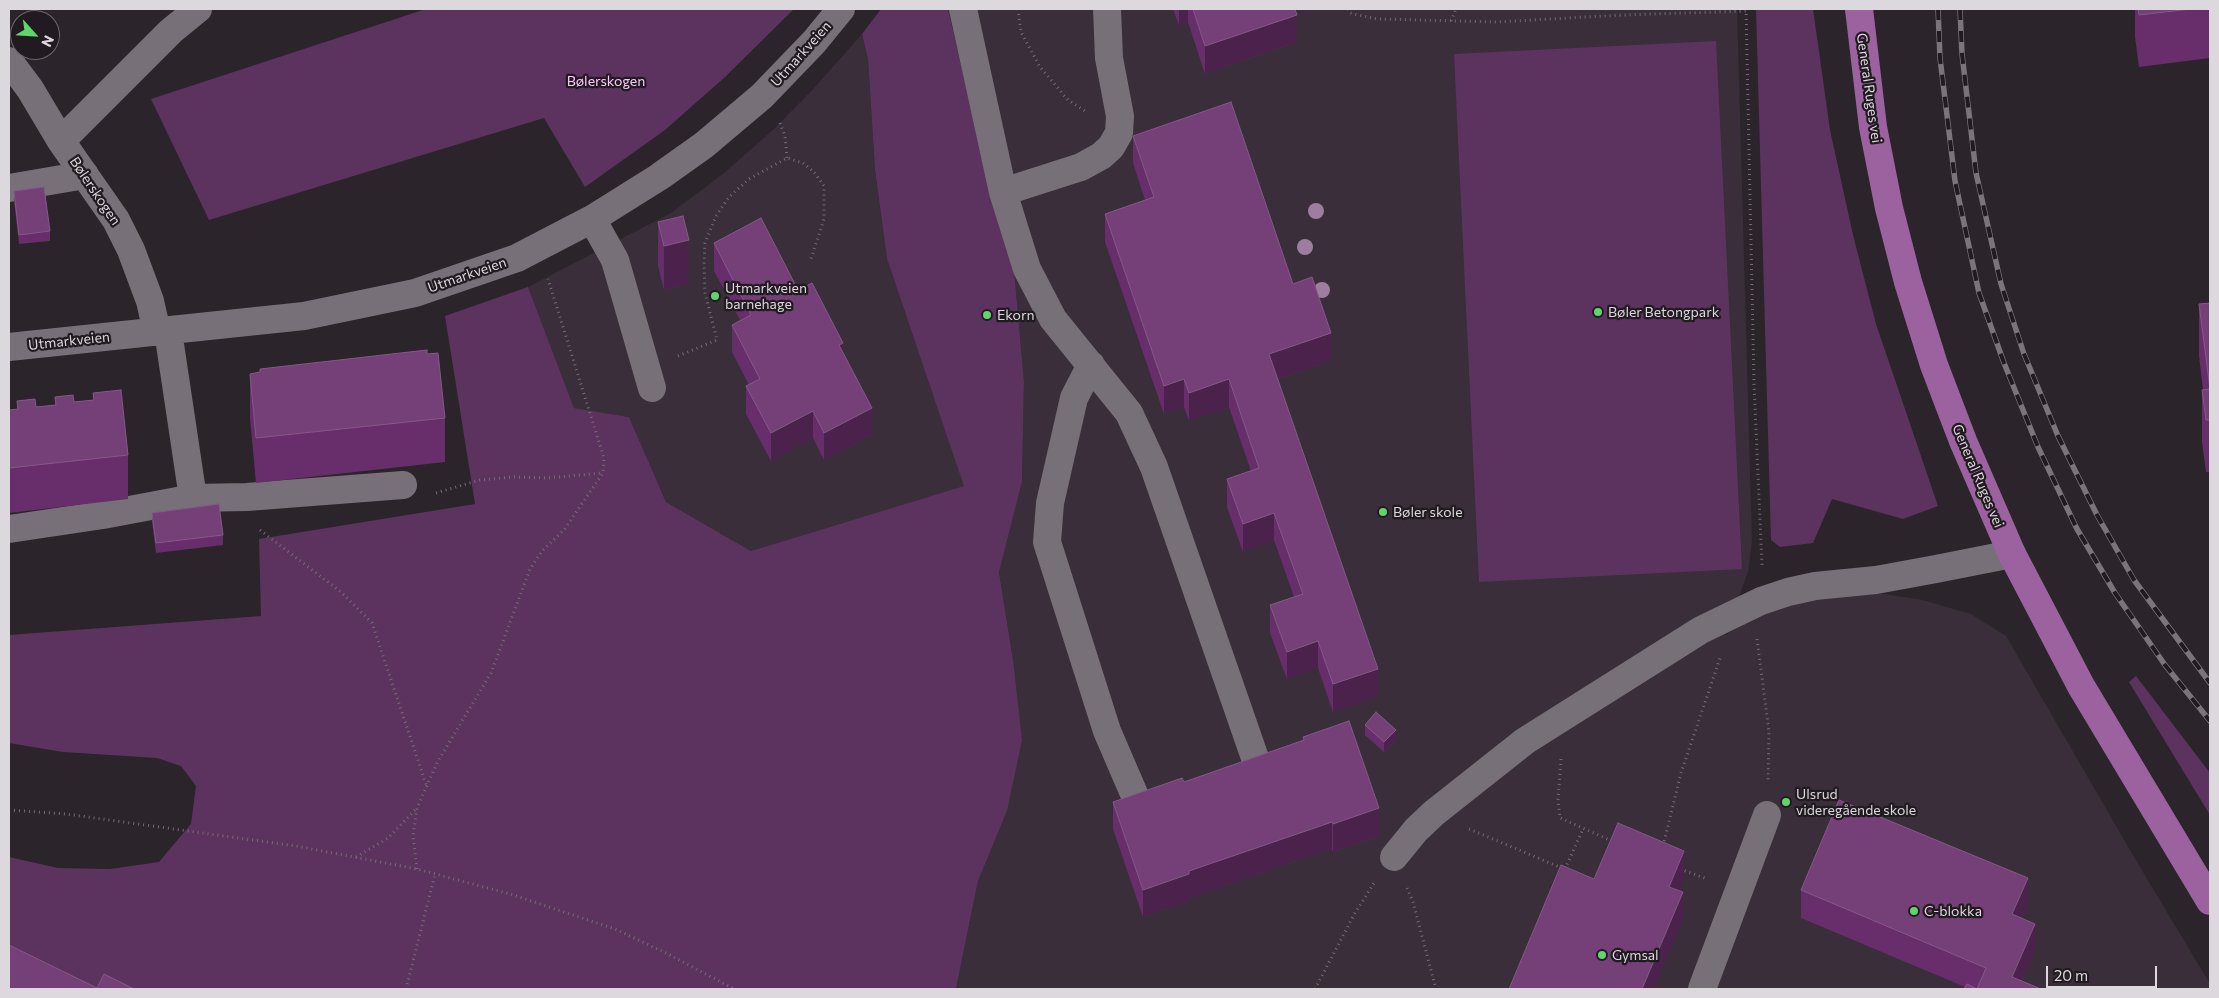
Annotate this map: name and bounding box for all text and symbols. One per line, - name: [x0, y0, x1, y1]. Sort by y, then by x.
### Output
- north arrow: [10, 10, 60, 60]
- street label: Utmarkveien: [767, 18, 835, 90]
- street label: General Ruges vei: [1853, 32, 1885, 144]
- text: N: [38, 33, 58, 50]
- park label: Bølerskogen: [567, 73, 645, 89]
- street label: Bølerskogen: [66, 154, 124, 228]
- street label: Utmarkveien: [425, 254, 509, 296]
- place label: Utmarkveien barnehage: [725, 280, 807, 312]
- marker: Utmarkveien barnehage: [709, 290, 721, 302]
- place label: Bøler Betongpark: [1608, 304, 1719, 320]
- marker: Bøler Betongpark: [1592, 306, 1604, 318]
- place label: Ekorn: [997, 307, 1035, 323]
- marker: Ekorn: [981, 309, 993, 321]
- street label: Utmarkveien: [27, 328, 111, 354]
- street label: General Ruges vei: [1949, 422, 2007, 530]
- place label: Bøler skole: [1393, 504, 1463, 520]
- marker: Bøler skole: [1377, 506, 1389, 518]
- place label: Ulsrud videregående skole: [1796, 786, 1916, 819]
- marker: Ulsrud videregående skole: [1780, 796, 1792, 808]
- place label: C-blokka: [1924, 903, 1982, 919]
- marker: C-blokka: [1908, 905, 1920, 917]
- place label: Gymsal: [1612, 947, 1659, 963]
- marker: Gymsal: [1596, 949, 1608, 961]
- scale bar: [2049, 956, 2160, 988]
- text: 20 m: [2054, 966, 2088, 984]

